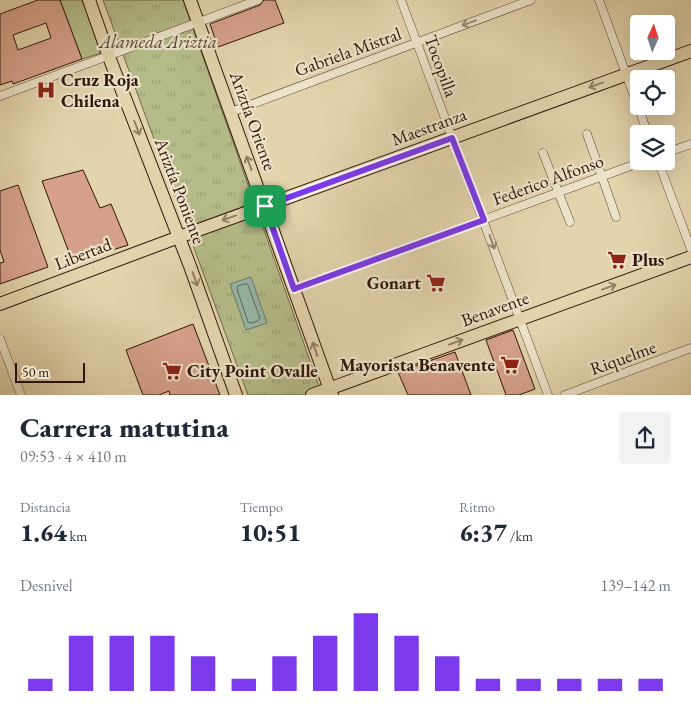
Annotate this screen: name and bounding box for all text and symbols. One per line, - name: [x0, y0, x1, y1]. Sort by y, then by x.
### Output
- north arrow: [630, 15, 675, 60]
- map controls: [630, 15, 675, 170]
- one-way arrow: [462, 19, 477, 28]
- street label: Gabriela Mistral: [291, 22, 404, 81]
- park label: Alameda Ariztia: [97, 30, 217, 53]
- street label: Tocopilla: [420, 32, 464, 101]
- street label: Ariztía Oriente: [225, 67, 282, 174]
- place label: Cruz Roja Chilena: [61, 68, 139, 112]
- button: locate: [630, 70, 675, 115]
- hospital icon: Cruz Roja Chilena: [35, 79, 57, 101]
- one-way arrow: [589, 81, 604, 90]
- street label: Maestranza: [388, 102, 470, 151]
- one-way arrow: [132, 120, 142, 135]
- button: layers: [630, 125, 675, 170]
- street label: Ariztía Poniente: [149, 134, 211, 247]
- street label: Federico Alfonso: [489, 149, 607, 210]
- one-way arrow: [244, 156, 253, 171]
- pin: [244, 185, 286, 227]
- icon: arrive: [251, 192, 279, 220]
- one-way arrow: [222, 214, 238, 224]
- street label: Libertad: [51, 232, 115, 275]
- one-way arrow: [488, 234, 497, 249]
- place label: Plus: [632, 248, 664, 271]
- supermarket icon: Plus: [606, 249, 628, 271]
- one-way arrow: [191, 271, 200, 287]
- place label: Gonart: [367, 271, 421, 294]
- supermarket icon: Gonart: [425, 272, 447, 294]
- one-way arrow: [601, 282, 616, 291]
- street label: Benavente: [458, 286, 532, 331]
- street label: Riquelme: [587, 335, 659, 380]
- one-way arrow: [448, 337, 464, 346]
- one-way arrow: [310, 342, 319, 357]
- place label: Mayorista Benavente: [339, 353, 495, 376]
- supermarket icon: Mayorista Benavente: [499, 354, 521, 376]
- place label: City Point Ovalle: [187, 359, 318, 382]
- scale bar: [15, 360, 85, 383]
- supermarket icon: City Point Ovalle: [161, 360, 183, 382]
- text: 50 m: [22, 363, 49, 381]
- text: Carrera matutina: [20, 409, 229, 445]
- button: share: [619, 412, 671, 464]
- text: 09:53 · 4 × 410 m: [20, 446, 127, 467]
- text: Distancia: [20, 498, 71, 516]
- text: Tiempo: [240, 498, 283, 516]
- text: Ritmo: [459, 498, 495, 516]
- text: 1.64: [20, 516, 67, 548]
- text: 10:51: [240, 516, 301, 548]
- text: 6:37: [459, 516, 507, 548]
- text: km: [67, 527, 87, 545]
- text: /km: [507, 527, 533, 545]
- text: Desnivel: [20, 575, 73, 596]
- text: 139–142 m: [600, 575, 671, 596]

